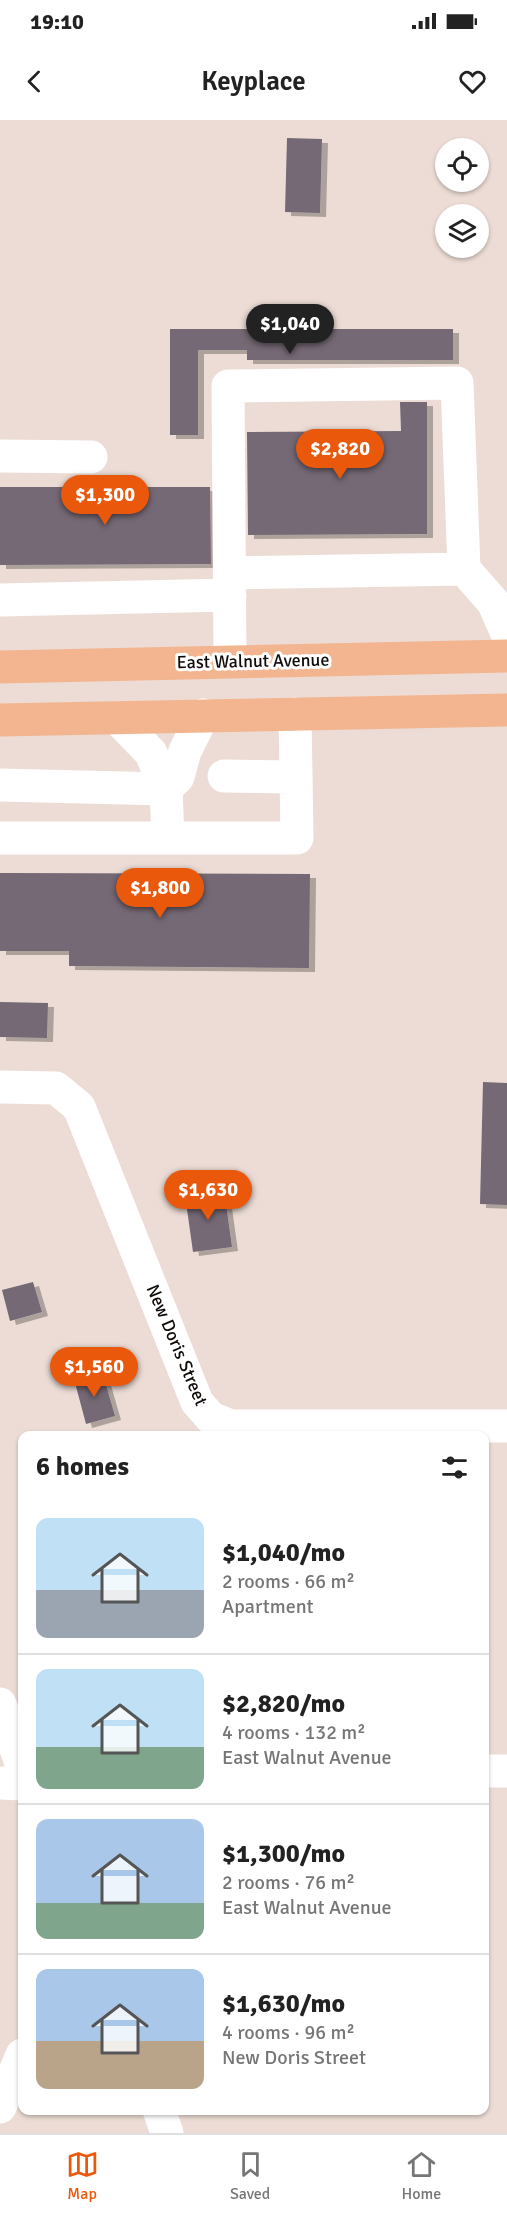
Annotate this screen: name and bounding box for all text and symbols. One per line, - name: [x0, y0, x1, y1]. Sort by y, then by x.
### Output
- text: 19:10: [30, 8, 84, 35]
- icon: back: [18, 65, 51, 98]
- text: Keyplace: [201, 65, 306, 98]
- icon: heart: [456, 65, 489, 98]
- map controls: [435, 138, 489, 258]
- button: locate: [435, 138, 489, 192]
- button: layers: [435, 204, 489, 258]
- pin: $1,040: [241, 304, 339, 355]
- text: $1,040: [260, 311, 320, 336]
- pin: $2,820: [291, 429, 389, 480]
- text: $2,820: [310, 436, 370, 461]
- pin: $1,300: [56, 475, 154, 526]
- text: $1,300: [75, 482, 135, 507]
- street label: East Walnut Avenue: [177, 649, 329, 673]
- pin: $1,800: [111, 868, 209, 919]
- text: $1,800: [130, 875, 190, 900]
- pin: $1,630: [159, 1170, 257, 1221]
- text: $1,630: [178, 1177, 238, 1202]
- street label: New Doris Street: [142, 1281, 212, 1409]
- pin: $1,560: [45, 1347, 143, 1398]
- text: $1,560: [64, 1354, 124, 1379]
- text: 6 homes: [36, 1451, 129, 1483]
- icon: filters: [438, 1451, 471, 1484]
- text: $1,040/mo: [222, 1537, 345, 1569]
- icon: home: [84, 1542, 156, 1614]
- text: 2 rooms · 66 m²: [222, 1569, 355, 1594]
- text: Apartment: [222, 1594, 314, 1619]
- text: $2,820/mo: [222, 1688, 345, 1720]
- icon: home: [84, 1693, 156, 1765]
- text: 4 rooms · 132 m²: [222, 1720, 366, 1745]
- text: East Walnut Avenue: [222, 1745, 392, 1770]
- text: $1,300/mo: [222, 1838, 345, 1870]
- icon: home: [84, 1843, 156, 1915]
- text: 2 rooms · 76 m²: [222, 1870, 355, 1895]
- text: East Walnut Avenue: [222, 1895, 392, 1920]
- text: $1,630/mo: [222, 1988, 345, 2020]
- icon: home: [84, 1993, 156, 2065]
- text: 4 rooms · 96 m²: [222, 2020, 355, 2045]
- text: New Doris Street: [222, 2045, 366, 2070]
- tab: Map: [66, 2148, 99, 2204]
- tab: Saved: [230, 2148, 270, 2204]
- tab: Home: [401, 2148, 441, 2204]

